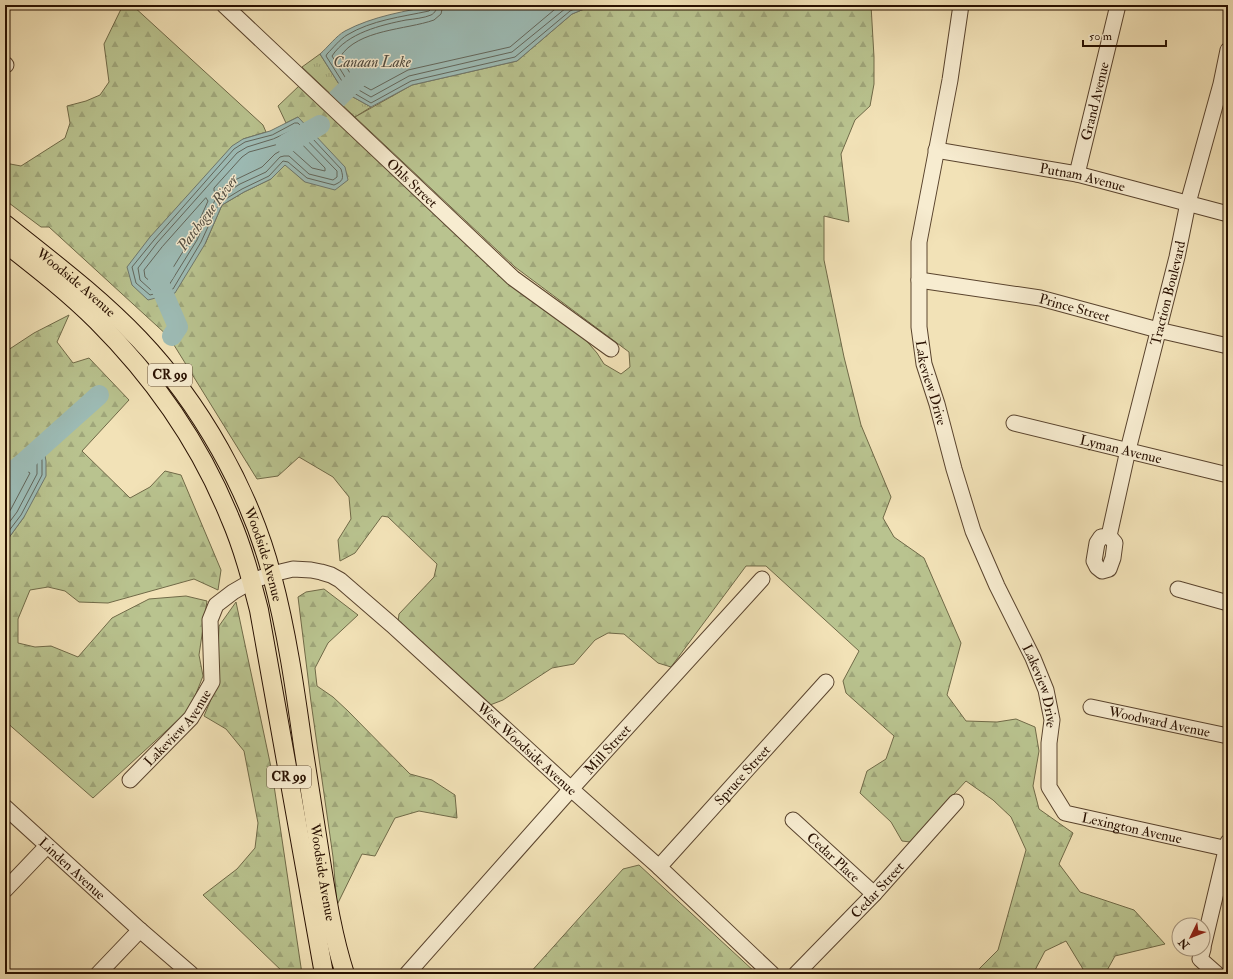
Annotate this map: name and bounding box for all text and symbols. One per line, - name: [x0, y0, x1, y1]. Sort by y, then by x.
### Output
- scale bar: [1083, 22, 1166, 48]
- text: 50 m: [1089, 29, 1113, 44]
- water label: Canaan Lake: [333, 53, 412, 72]
- street label: Grand Avenue: [1077, 60, 1112, 142]
- street label: Ohls Street: [383, 155, 442, 211]
- street label: Putnam Avenue: [1038, 159, 1127, 195]
- water label: Patchogue River: [173, 170, 244, 256]
- street label: Traction Boulevard: [1146, 239, 1189, 347]
- street label: Woodside Avenue: [33, 243, 119, 320]
- street label: Prince Street: [1037, 290, 1112, 325]
- street label: Lakeview Drive: [912, 339, 951, 427]
- road number: CR 99: [148, 364, 192, 386]
- street label: Lyman Avenue: [1078, 431, 1164, 467]
- street label: Woodside Avenue: [240, 504, 287, 603]
- street label: Lakeview Drive: [1019, 641, 1061, 729]
- street label: Lakeview Avenue: [140, 686, 215, 770]
- street label: West Woodside Avenue: [473, 698, 581, 799]
- street label: Woodward Avenue: [1106, 702, 1212, 741]
- street label: Mill Street: [580, 721, 634, 778]
- street label: Spruce Street: [710, 741, 774, 809]
- road number: CR 99: [267, 766, 311, 788]
- street label: Lexington Avenue: [1080, 808, 1184, 847]
- street label: Woodside Avenue: [307, 821, 340, 922]
- street label: Cedar Place: [803, 829, 864, 886]
- street label: Linden Avenue: [35, 834, 109, 903]
- street label: Cedar Street: [847, 858, 908, 921]
- north arrow: [1171, 917, 1211, 957]
- text: N: [1175, 935, 1193, 952]

